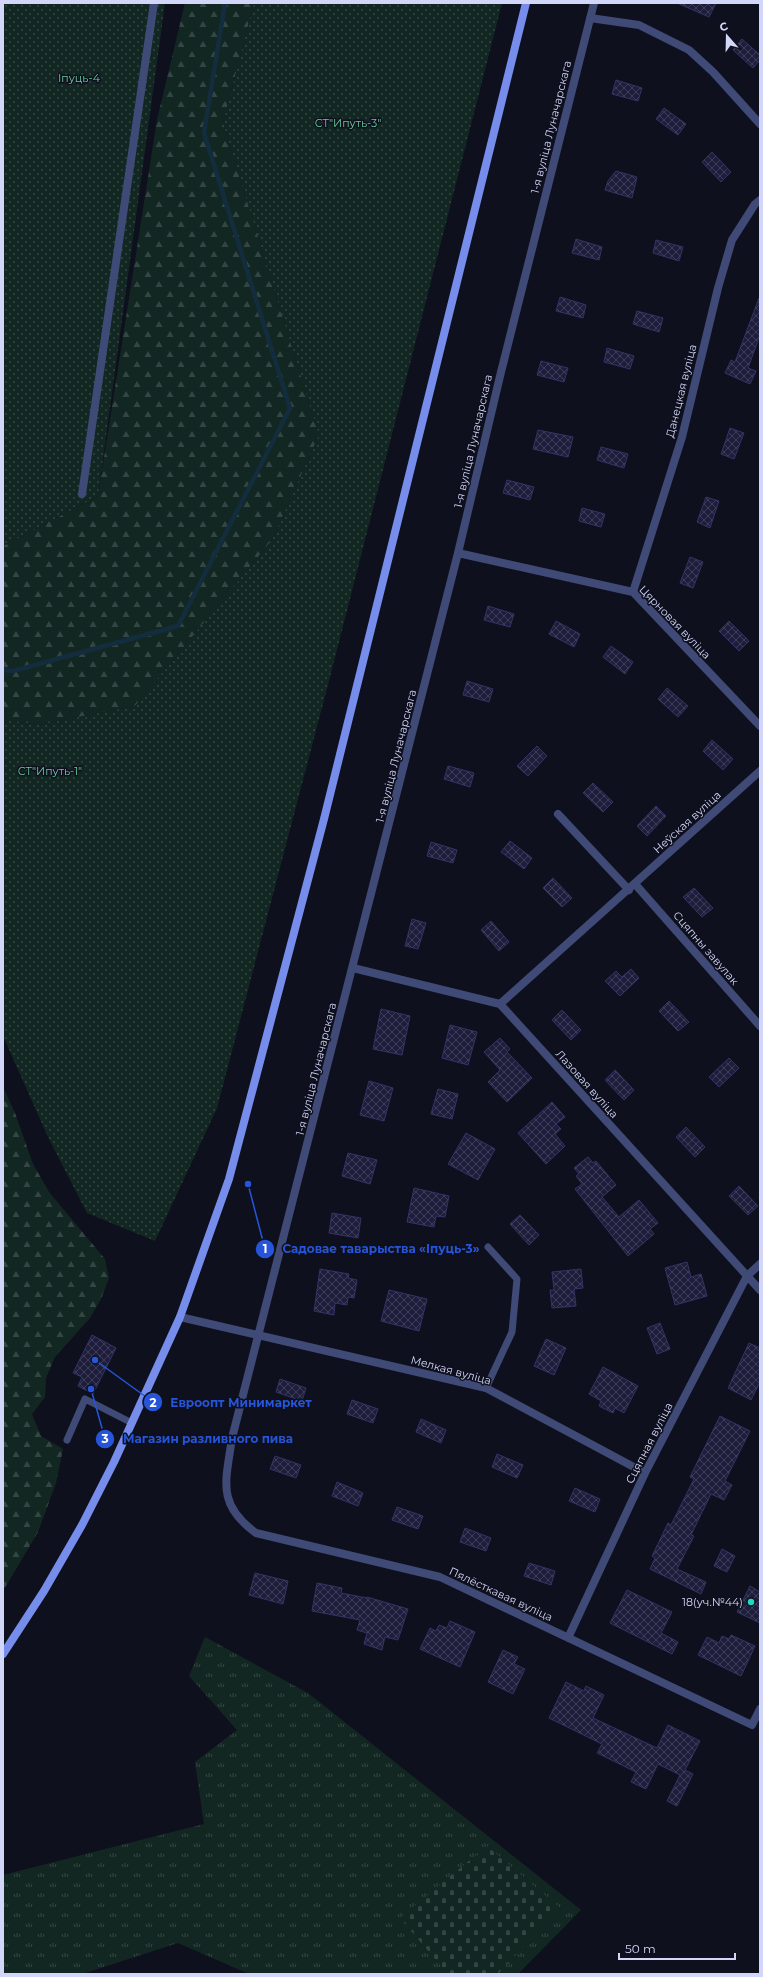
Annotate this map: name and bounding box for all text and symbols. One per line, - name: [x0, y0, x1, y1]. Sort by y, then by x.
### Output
- north arrow: [707, 16, 747, 56]
- text: С: [717, 19, 730, 35]
- street label: 1-я вуліца Луначарскага: [528, 59, 574, 195]
- park label: Іпуць-4: [58, 71, 101, 85]
- park label: СТ"Ипуть-3": [315, 116, 381, 130]
- street label: Данецкая вуліца: [663, 343, 699, 439]
- street label: 1-я вуліца Луначарскага: [451, 373, 495, 509]
- street label: Цярновая вуліца: [636, 582, 714, 662]
- street label: 1-я вуліца Луначарскага: [373, 688, 419, 824]
- park label: СТ"Ипуть-1": [18, 764, 82, 778]
- street label: Неўская вуліца: [650, 788, 724, 856]
- street label: Сцяпны завулак: [670, 908, 742, 988]
- street label: 1-я вуліца Луначарскага: [293, 1001, 339, 1137]
- street label: Лазовая вуліца: [553, 1047, 621, 1121]
- callout: Садовае таварыства «Іпуць-3»: [255, 1237, 488, 1261]
- text: 1: [263, 1241, 267, 1256]
- text: Садовае таварыства «Іпуць-3»: [282, 1241, 480, 1256]
- street label: Мелкая вуліца: [409, 1353, 493, 1387]
- callout: Евроопт Минимаркет: [143, 1390, 320, 1414]
- text: 2: [149, 1395, 157, 1410]
- text: Евроопт Минимаркет: [170, 1395, 312, 1410]
- street label: Сцяпная вуліца: [622, 1400, 676, 1486]
- callout: Магазин разливного пива: [95, 1427, 301, 1451]
- text: 3: [100, 1431, 109, 1446]
- text: Магазин разливного пива: [123, 1431, 293, 1446]
- street label: Пялёсткавая вуліца: [447, 1564, 555, 1624]
- place label: 18(уч.№44): [682, 1595, 743, 1609]
- marker: 18(уч.№44): [746, 1597, 756, 1607]
- scale bar: [619, 1935, 735, 1961]
- text: 50 m: [625, 1941, 656, 1956]

